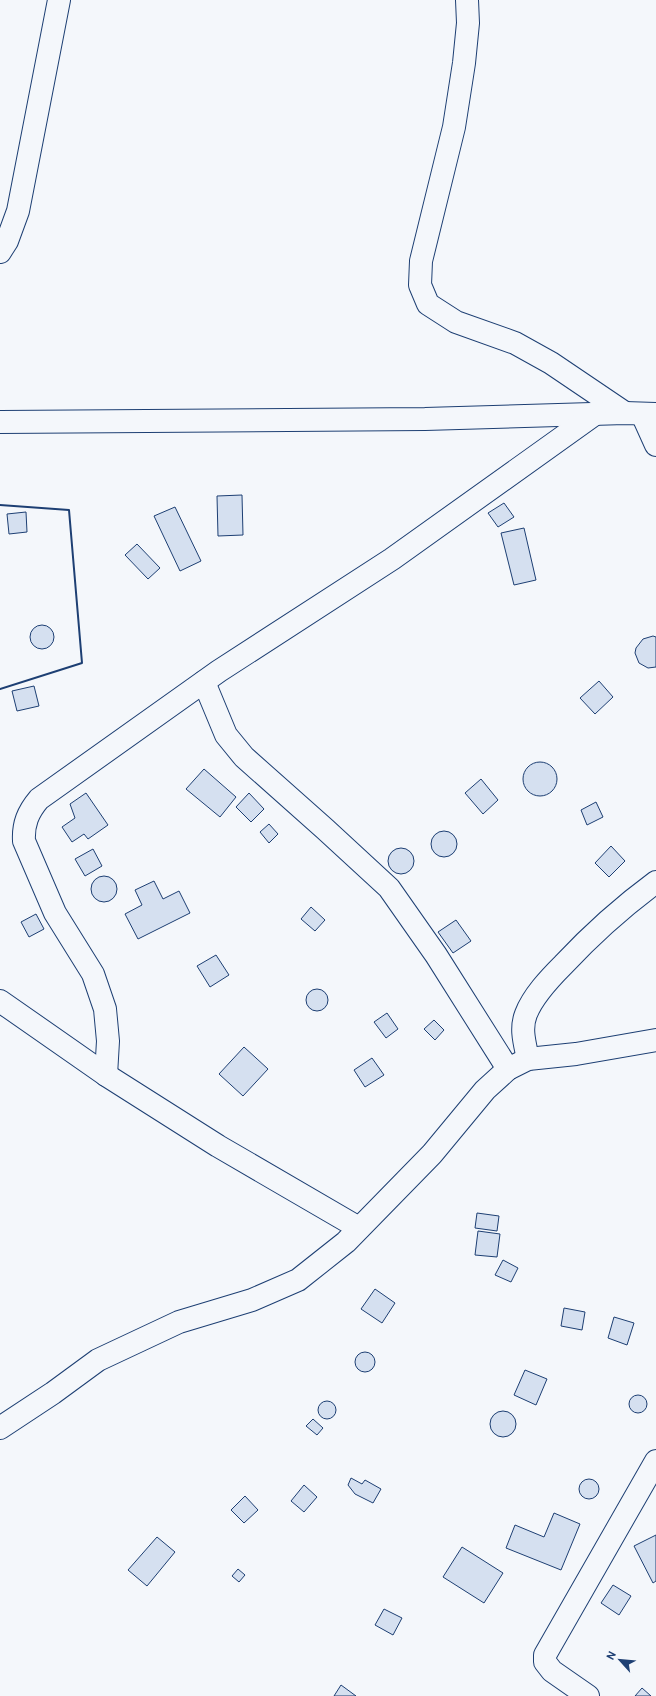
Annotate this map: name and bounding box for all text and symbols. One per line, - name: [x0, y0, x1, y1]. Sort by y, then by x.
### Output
- north arrow: [600, 1640, 640, 1680]
- text: N: [604, 1649, 620, 1663]

